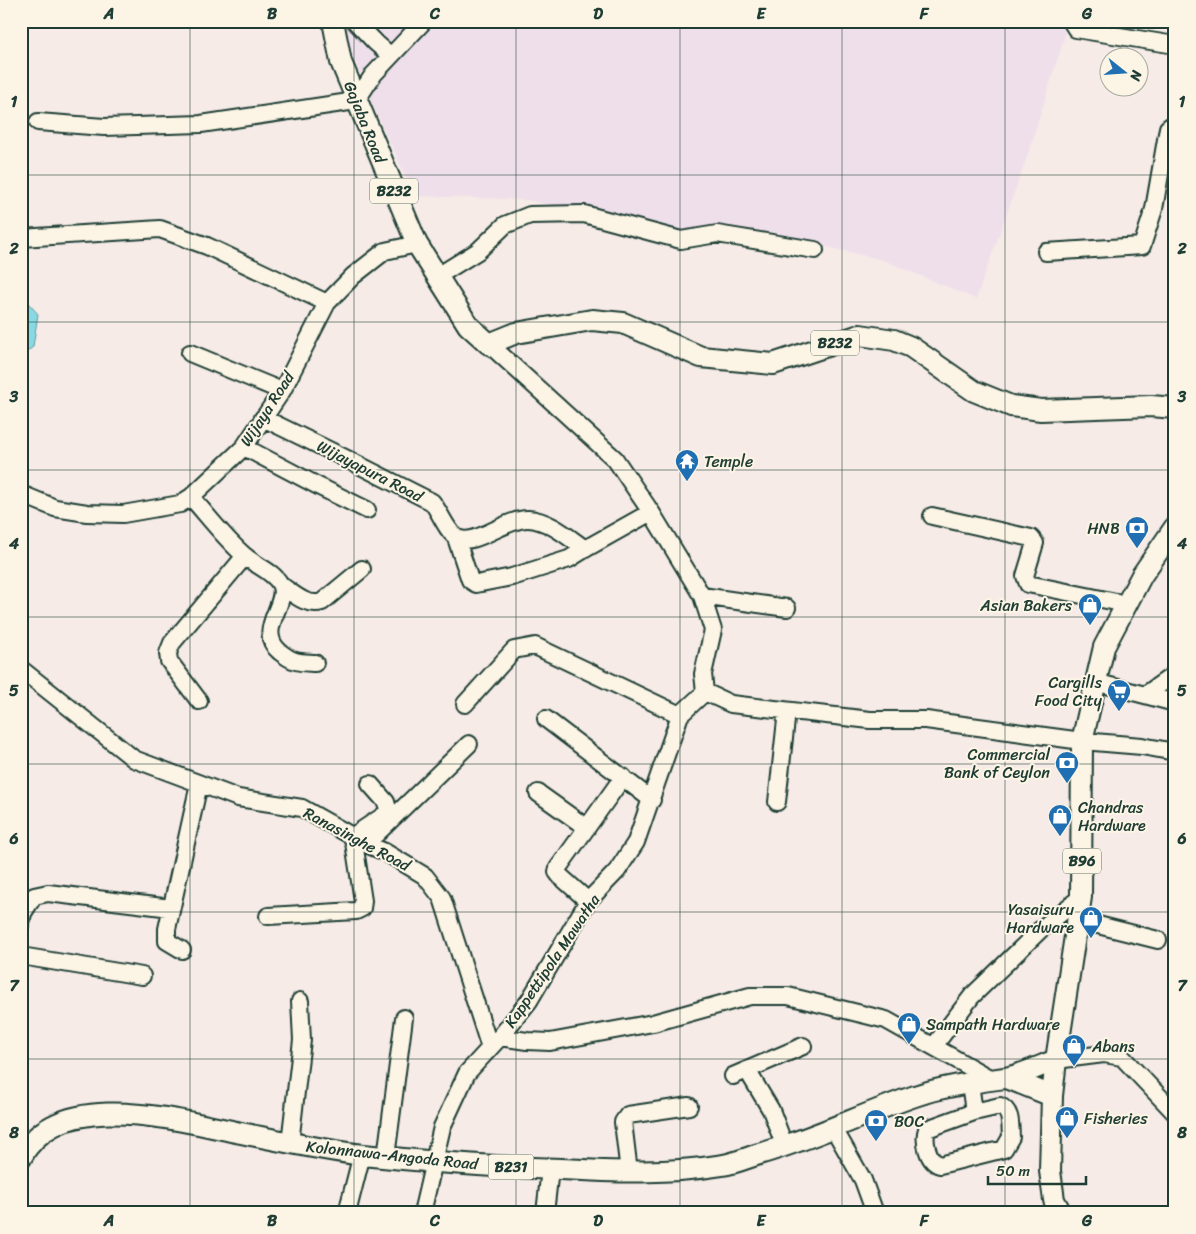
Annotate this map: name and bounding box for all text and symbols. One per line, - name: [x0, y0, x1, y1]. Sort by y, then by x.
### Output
- text: A: [103, 0, 114, 28]
- text: B: [267, 0, 278, 28]
- text: C: [429, 0, 441, 28]
- text: D: [593, 0, 603, 28]
- text: E: [757, 0, 767, 28]
- text: F: [919, 0, 930, 28]
- text: G: [1081, 0, 1093, 28]
- north arrow: [1098, 48, 1148, 98]
- text: N: [1122, 66, 1150, 84]
- street label: Gajaba Road: [335, 77, 395, 169]
- text: 1: [11, 87, 18, 116]
- text: 1: [1179, 87, 1186, 116]
- road number: B232: [370, 178, 418, 204]
- text: 2: [8, 234, 19, 263]
- text: 2: [1176, 234, 1187, 263]
- road number: B232: [811, 330, 859, 356]
- street label: Wijaya Road: [232, 364, 303, 452]
- text: 3: [9, 382, 19, 411]
- text: 3: [1177, 382, 1187, 411]
- street label: Wijayapura Road: [312, 432, 430, 511]
- place label: Temple: [704, 447, 753, 476]
- temple icon: Temple: [674, 448, 700, 482]
- place label: HNB: [1087, 514, 1120, 543]
- bank icon: HNB: [1124, 515, 1150, 549]
- text: 4: [8, 529, 19, 558]
- text: 4: [1176, 529, 1187, 558]
- place label: Asian Bakers: [979, 591, 1073, 620]
- shop icon: Asian Bakers: [1077, 592, 1103, 626]
- place label: Cargills Food City: [1035, 668, 1103, 715]
- text: 5: [9, 676, 19, 705]
- text: 5: [1177, 676, 1187, 705]
- supermarket icon: Cargills Food City: [1106, 678, 1132, 712]
- place label: Commercial Bank of Ceylon: [944, 740, 1050, 787]
- bank icon: Commercial Bank of Ceylon: [1054, 750, 1080, 784]
- place label: Chandras Hardware: [1078, 793, 1146, 840]
- street label: Ranasinghe Road: [298, 798, 417, 880]
- shop icon: Chandras Hardware: [1047, 803, 1073, 837]
- text: 6: [8, 824, 19, 853]
- text: 6: [1176, 824, 1187, 853]
- road number: B96: [1063, 848, 1101, 874]
- street label: Kappettipola Mawatha: [496, 887, 608, 1034]
- place label: Yasaisuru Hardware: [1006, 895, 1074, 942]
- shop icon: Yasaisuru Hardware: [1078, 905, 1104, 939]
- text: 7: [9, 971, 20, 1000]
- text: 7: [1177, 971, 1188, 1000]
- place label: Sampath Hardware: [926, 1010, 1060, 1039]
- shop icon: Sampath Hardware: [896, 1011, 922, 1045]
- place label: Abans: [1091, 1032, 1135, 1061]
- shop icon: Abans: [1061, 1033, 1087, 1067]
- place label: Fisheries: [1084, 1104, 1148, 1133]
- shop icon: Fisheries: [1054, 1105, 1080, 1139]
- place label: BOC: [894, 1107, 924, 1136]
- bank icon: BOC: [863, 1108, 889, 1142]
- text: 8: [8, 1118, 19, 1147]
- text: 8: [1176, 1118, 1187, 1147]
- street label: Kolonnawa-Angoda Road: [305, 1132, 481, 1179]
- road number: B231: [488, 1154, 534, 1180]
- scale bar: [988, 1154, 1086, 1186]
- text: 50 m: [996, 1158, 1031, 1184]
- text: A: [103, 1206, 114, 1234]
- text: B: [267, 1206, 278, 1234]
- text: C: [429, 1206, 441, 1234]
- text: D: [593, 1206, 603, 1234]
- text: E: [757, 1206, 767, 1234]
- text: F: [919, 1206, 930, 1234]
- text: G: [1081, 1206, 1093, 1234]

